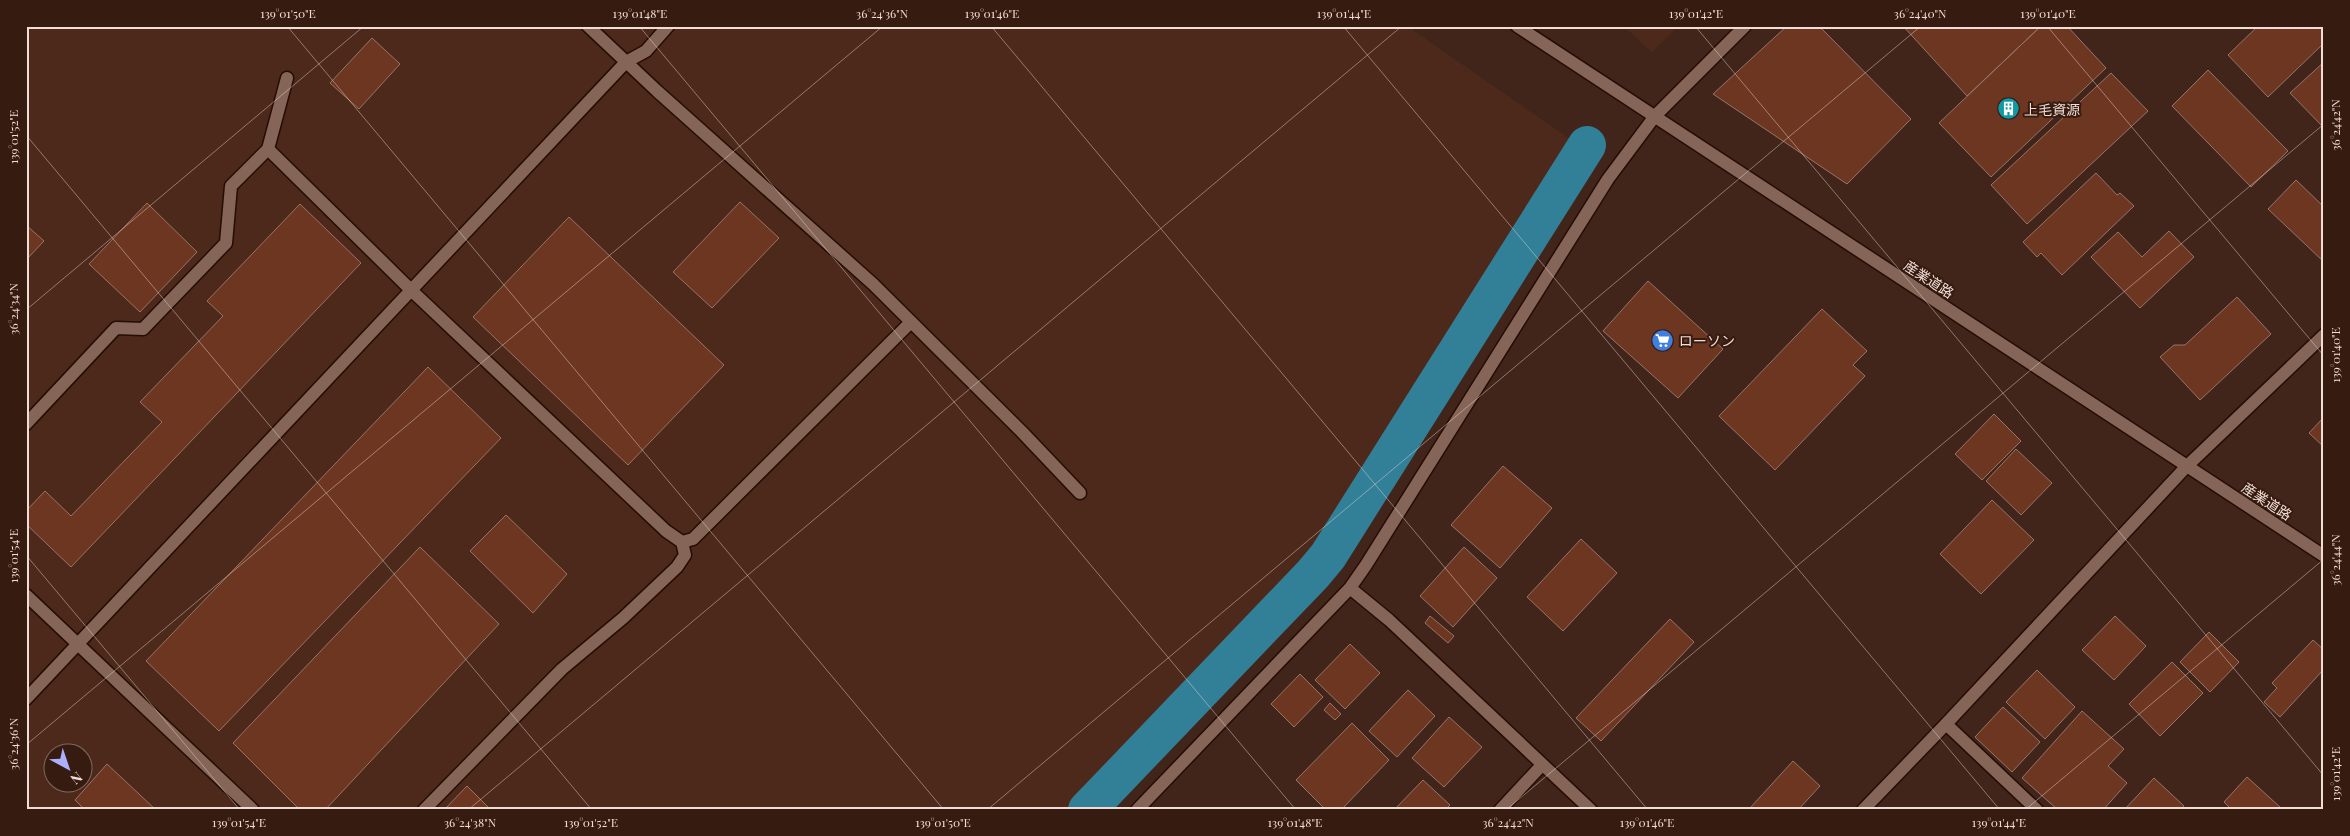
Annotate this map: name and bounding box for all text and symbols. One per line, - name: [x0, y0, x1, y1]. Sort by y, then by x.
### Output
- text: 139°01'50"E: [260, 5, 316, 21]
- text: 139°01'48"E: [613, 5, 667, 21]
- text: 36°24'36"N: [856, 5, 909, 21]
- text: 139°01'46"E: [965, 5, 1019, 21]
- text: 139°01'44"E: [1317, 5, 1371, 21]
- text: 139°01'42"E: [1669, 5, 1723, 21]
- text: 36°24'40"N: [1893, 5, 1947, 21]
- text: 139°01'40"E: [2020, 5, 2076, 21]
- building icon: 上毛資源: [1996, 97, 2020, 121]
- text: 36°24'42"N: [2327, 99, 2343, 151]
- place label: 上毛資源: [2024, 100, 2080, 119]
- text: 139°01'52"E: [5, 110, 21, 164]
- street label: 産業道路: [1900, 256, 1958, 302]
- text: 36°24'34"N: [5, 282, 21, 335]
- text: 139°01'40"E: [2327, 327, 2343, 383]
- supermarket icon: ローソン: [1651, 328, 1675, 352]
- place label: ローソン: [1679, 331, 1735, 350]
- street label: 産業道路: [2238, 478, 2296, 524]
- text: 139°01'54"E: [5, 529, 21, 583]
- text: 36°24'44"N: [2327, 534, 2343, 586]
- text: 36°24'36"N: [5, 717, 21, 770]
- north arrow: [42, 744, 92, 794]
- text: 139°01'42"E: [2327, 747, 2343, 801]
- text: N: [67, 768, 87, 789]
- text: 139°01'54"E: [212, 814, 266, 830]
- text: 36°24'38"N: [444, 814, 497, 830]
- text: 139°01'52"E: [564, 814, 618, 830]
- text: 139°01'50"E: [915, 814, 971, 830]
- text: 139°01'48"E: [1268, 814, 1322, 830]
- text: 36°24'42"N: [1482, 814, 1534, 830]
- text: 139°01'46"E: [1620, 814, 1674, 830]
- text: 139°01'44"E: [1972, 814, 2026, 830]

